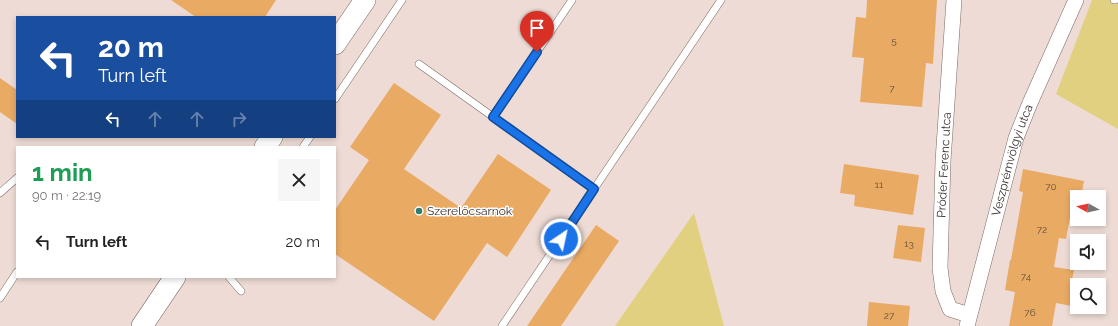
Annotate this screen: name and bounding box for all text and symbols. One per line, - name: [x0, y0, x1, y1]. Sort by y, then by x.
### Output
- pin: [520, 11, 554, 52]
- icon: arrive: [526, 17, 548, 39]
- text: 20 m: [98, 31, 164, 64]
- icon: left: [32, 32, 84, 84]
- house number: 5: [891, 35, 897, 46]
- text: Turn left: [98, 65, 167, 86]
- house number: 7: [889, 83, 895, 94]
- street label: Veszprémvölgyi utca: [989, 102, 1036, 217]
- icon: left: [102, 108, 124, 130]
- icon: ahead: [144, 108, 166, 130]
- icon: ahead: [186, 108, 208, 130]
- icon: right: [228, 108, 250, 130]
- street label: Próder Ferenc utca: [934, 112, 954, 218]
- text: 1 min: [32, 158, 93, 187]
- button: close: [278, 159, 320, 201]
- house number: 11: [875, 179, 884, 190]
- house number: 70: [1045, 181, 1057, 192]
- text: 90 m · 22:19: [32, 188, 101, 203]
- north arrow: [1070, 190, 1106, 226]
- map controls: [1070, 190, 1106, 314]
- place label: Szerelőcsarnok: [427, 204, 513, 218]
- marker: Szerelőcsarnok: [414, 206, 424, 216]
- position arrow: [540, 218, 582, 260]
- house number: 72: [1037, 224, 1047, 235]
- icon: left: [32, 231, 54, 253]
- text: Turn left: [66, 233, 127, 251]
- text: 20 m: [285, 233, 320, 251]
- button: sound: [1070, 234, 1106, 270]
- house number: 13: [904, 238, 914, 249]
- house number: 74: [1021, 271, 1032, 282]
- button: search: [1070, 278, 1106, 314]
- house number: 76: [1024, 307, 1036, 318]
- house number: 27: [884, 310, 895, 321]

